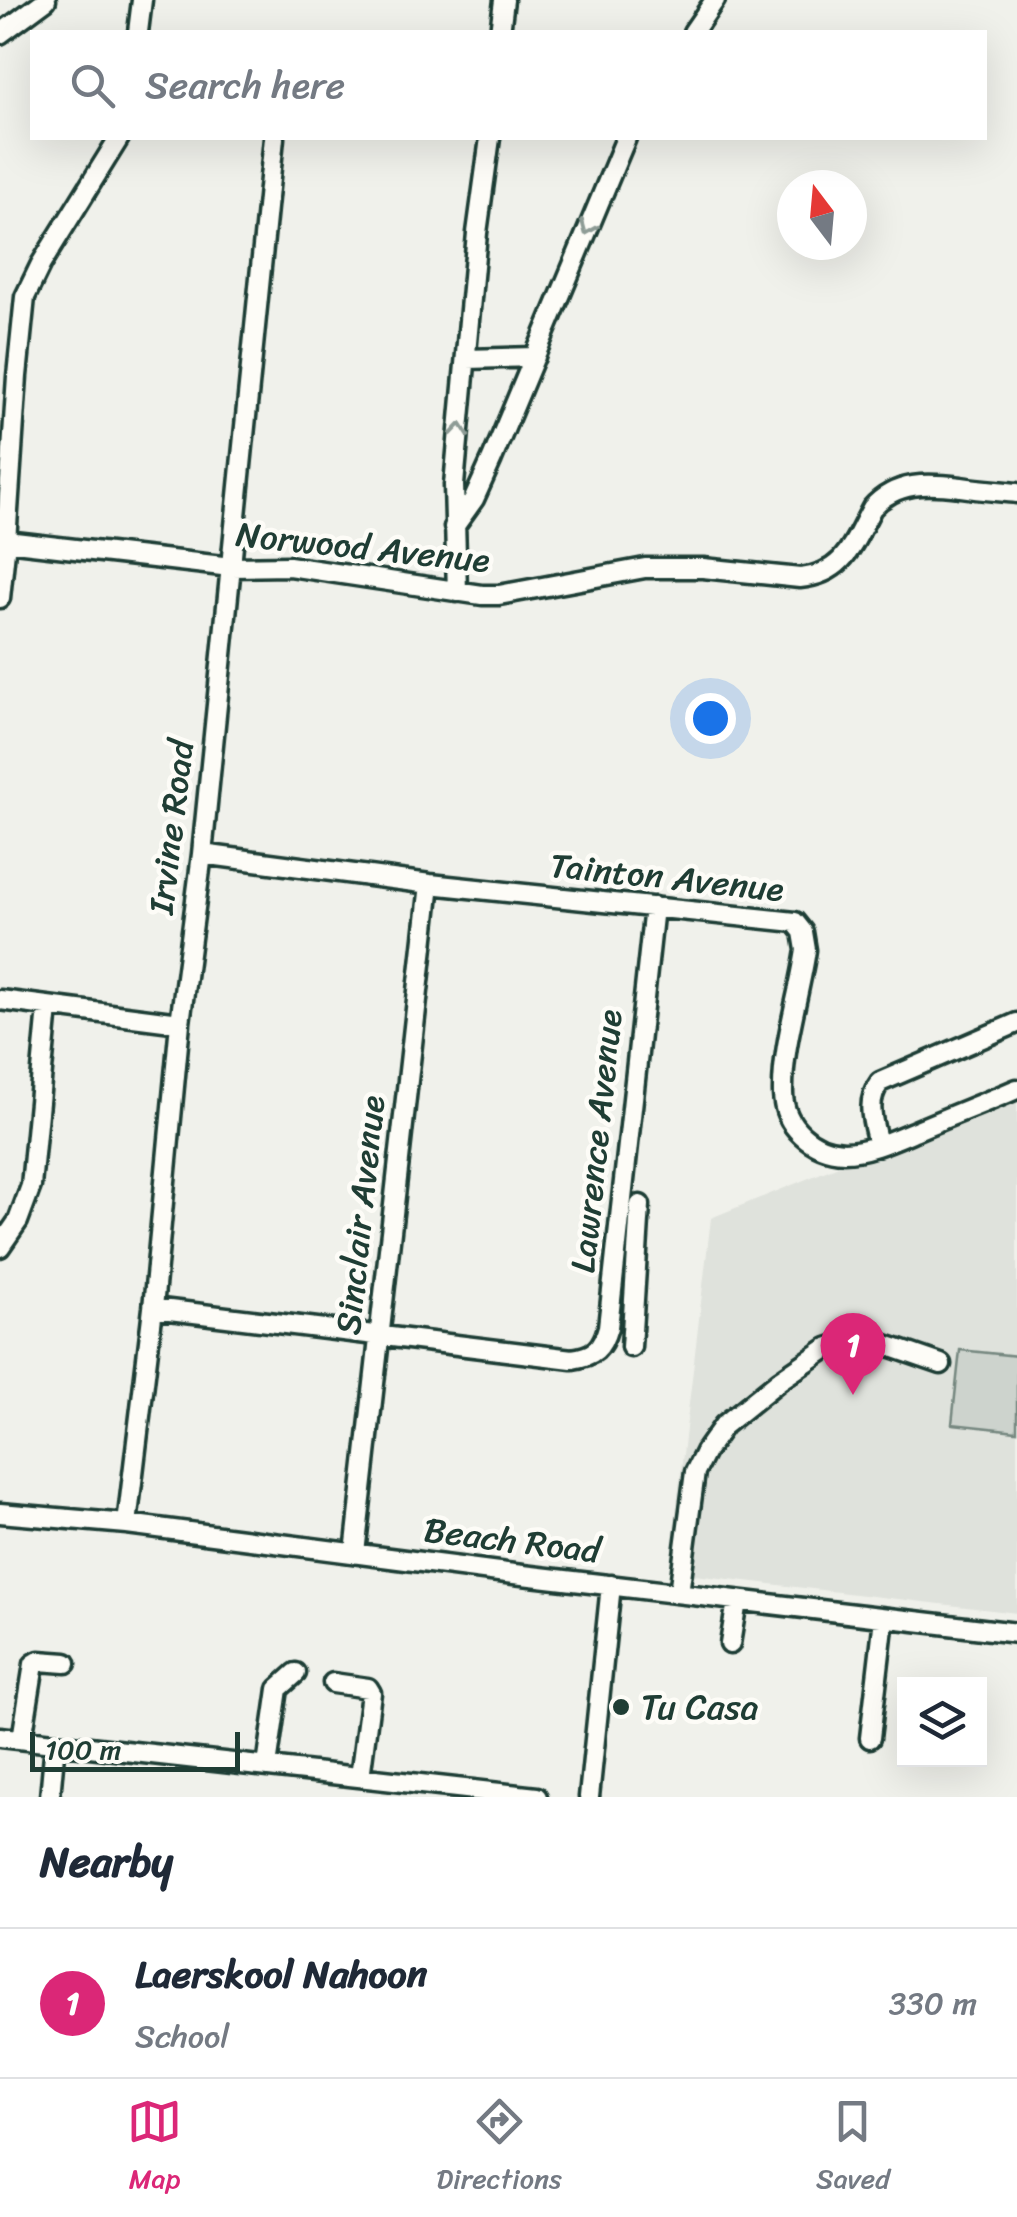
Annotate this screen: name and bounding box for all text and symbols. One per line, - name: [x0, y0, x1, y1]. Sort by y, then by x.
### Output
- search box: [30, 30, 987, 140]
- text: Search here: [145, 52, 345, 119]
- icon: search: [65, 58, 120, 113]
- north arrow: [777, 170, 867, 260]
- one-way arrow: [580, 218, 600, 235]
- one-way arrow: [449, 421, 471, 437]
- street label: Norwood Avenue: [233, 503, 493, 591]
- your location: [685, 693, 736, 744]
- street label: Irvine Road: [129, 734, 213, 919]
- street label: Tainton Avenue: [547, 834, 787, 920]
- street label: Lawrence Avenue: [551, 1006, 641, 1276]
- street label: Sinclair Avenue: [317, 1092, 403, 1338]
- pin: 1: [820, 1312, 886, 1395]
- street label: Beach Road: [420, 1498, 606, 1582]
- place label: Tu Casa: [641, 1676, 759, 1738]
- map controls: [897, 1677, 987, 1767]
- button: layers: [897, 1677, 987, 1767]
- marker: Tu Casa: [610, 1696, 632, 1718]
- text: 100 m: [45, 1725, 121, 1774]
- scale bar: [30, 1727, 240, 1772]
- text: Nearby: [40, 1825, 173, 1899]
- text: Laerskool Nahoon: [135, 1941, 427, 2008]
- text: 1: [66, 1975, 79, 2032]
- text: 330 m: [889, 1975, 977, 2032]
- text: School: [135, 2008, 229, 2065]
- tab: Map: [127, 2094, 182, 2203]
- tab: Directions: [436, 2094, 562, 2203]
- tab: Saved: [816, 2094, 890, 2203]

